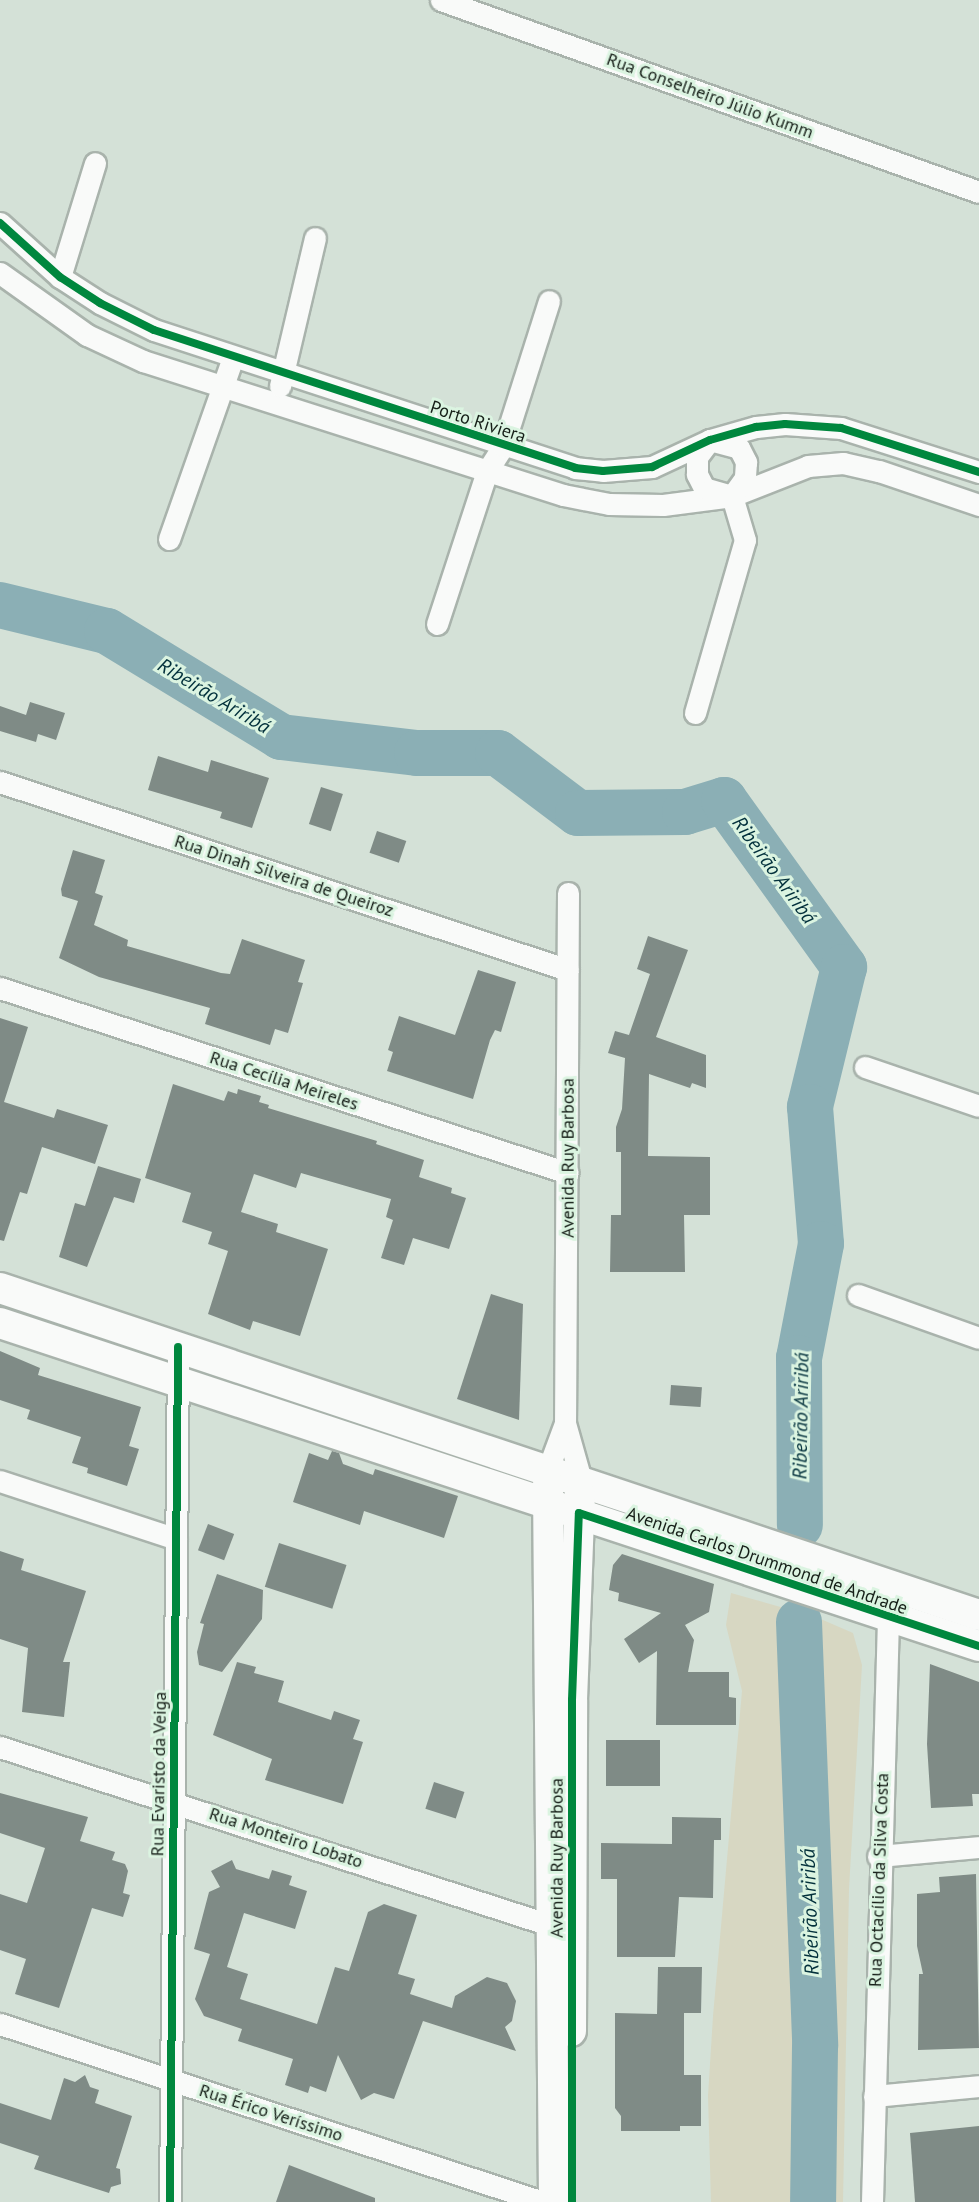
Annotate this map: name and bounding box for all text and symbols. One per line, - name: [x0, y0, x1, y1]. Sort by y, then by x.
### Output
- street label: Rua Conselheiro Júlio Kumm: [604, 49, 816, 143]
- street label: Porto Riviera: [427, 396, 529, 448]
- water label: Ribeirão Ariribá: [153, 653, 275, 739]
- water label: Ribeirão Ariribá: [727, 811, 821, 929]
- street label: Rua Dinah Silveira de Queiroz: [172, 830, 396, 922]
- street label: Rua Cecília Meireles: [207, 1047, 361, 1115]
- street label: Avenida Ruy Barbosa: [557, 1078, 579, 1238]
- water label: Ribeirão Ariribá: [788, 1352, 814, 1480]
- street label: Avenida Carlos Drummond de Andrade: [623, 1503, 911, 1619]
- street label: Rua Evaristo da Veiga: [147, 1691, 171, 1857]
- street label: Rua Octacílio da Silva Costa: [864, 1773, 894, 1987]
- street label: Avenida Ruy Barbosa: [546, 1778, 568, 1938]
- street label: Rua Monteiro Lobato: [206, 1803, 366, 1873]
- water label: Ribeirão Ariribá: [796, 1848, 824, 1976]
- street label: Rua Érico Veríssimo: [196, 2080, 346, 2146]

